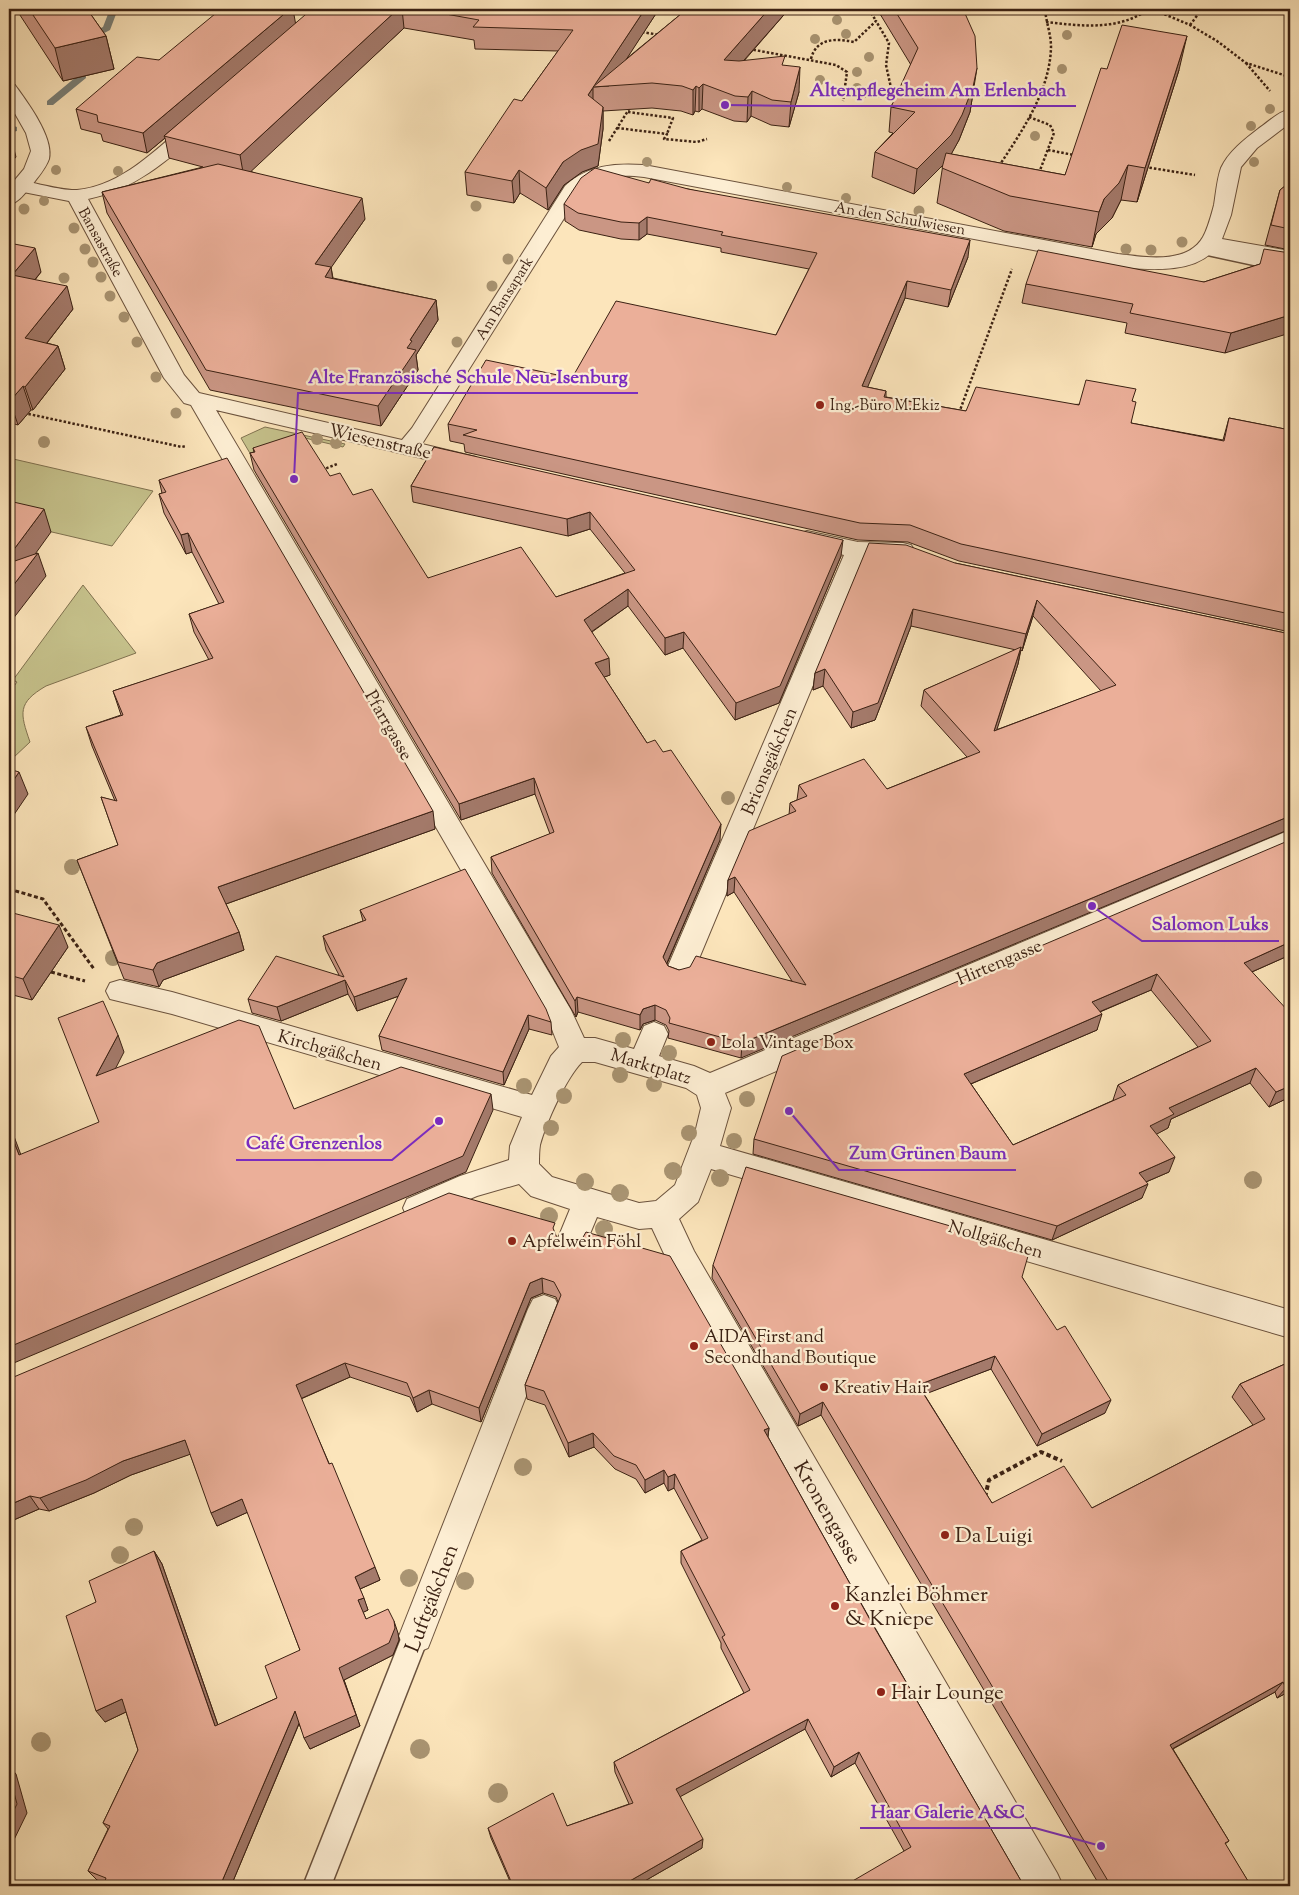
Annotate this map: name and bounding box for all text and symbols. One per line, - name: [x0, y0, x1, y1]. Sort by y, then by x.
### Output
- callout: Altenpflegeheim Am Erlenbach: [799, 72, 1076, 106]
- text: Altenpflegeheim Am Erlenbach: [810, 78, 1067, 105]
- street label: An den Schulwiesen: [833, 198, 967, 241]
- street label: Bansastraße: [72, 204, 127, 281]
- street label: Am Bansapark: [471, 253, 539, 344]
- callout: Alte Französische Schule Neu-Isenburg: [298, 359, 638, 393]
- text: Alte Französische Schule Neu-Isenburg: [308, 365, 629, 392]
- place label: Ing.-Büro M.Ekiz: [830, 396, 940, 417]
- marker: Ing.-Büro M.Ekiz: [814, 399, 826, 411]
- street label: Wiesenstraße: [326, 419, 433, 467]
- street label: Pfarrgasse: [357, 686, 418, 766]
- street label: Brionsgäßchen: [736, 704, 805, 820]
- callout: Salomon Luks: [1142, 907, 1279, 941]
- text: Salomon Luks: [1151, 912, 1269, 939]
- street label: Hirtengasse: [953, 934, 1047, 994]
- street label: Kirchgäßchen: [274, 1025, 385, 1079]
- place label: Lola Vintage Box: [721, 1031, 854, 1057]
- marker: Lola Vintage Box: [705, 1036, 717, 1048]
- street label: Marktplatz: [607, 1043, 694, 1093]
- callout: Café Grenzenlos: [236, 1126, 392, 1160]
- text: Café Grenzenlos: [246, 1131, 382, 1158]
- callout: Zum Grünen Baum: [839, 1136, 1016, 1170]
- text: Zum Grünen Baum: [849, 1141, 1007, 1168]
- street label: Nollgäßchen: [945, 1215, 1046, 1267]
- place label: Apfelwein Föhl: [522, 1230, 641, 1256]
- marker: Apfelwein Föhl: [506, 1235, 518, 1247]
- place label: AIDA First and Secondhand Boutique: [704, 1325, 876, 1372]
- marker: AIDA First and Secondhand Boutique: [688, 1340, 700, 1352]
- place label: Kreativ Hair: [834, 1376, 929, 1402]
- marker: Kreativ Hair: [818, 1381, 830, 1393]
- street label: Kronengasse: [785, 1456, 868, 1570]
- place label: Da Luigi: [955, 1522, 1033, 1552]
- marker: Da Luigi: [939, 1529, 951, 1541]
- street label: Luftgäßchen: [398, 1540, 467, 1657]
- place label: Kanzlei Böhmer & Kniepe: [845, 1581, 988, 1635]
- marker: Kanzlei Böhmer & Kniepe: [829, 1600, 841, 1612]
- place label: Hair Lounge: [891, 1679, 1004, 1709]
- marker: Hair Lounge: [875, 1686, 887, 1698]
- callout: Haar Galerie A&C: [860, 1794, 1035, 1828]
- text: Haar Galerie A&C: [871, 1800, 1025, 1827]

